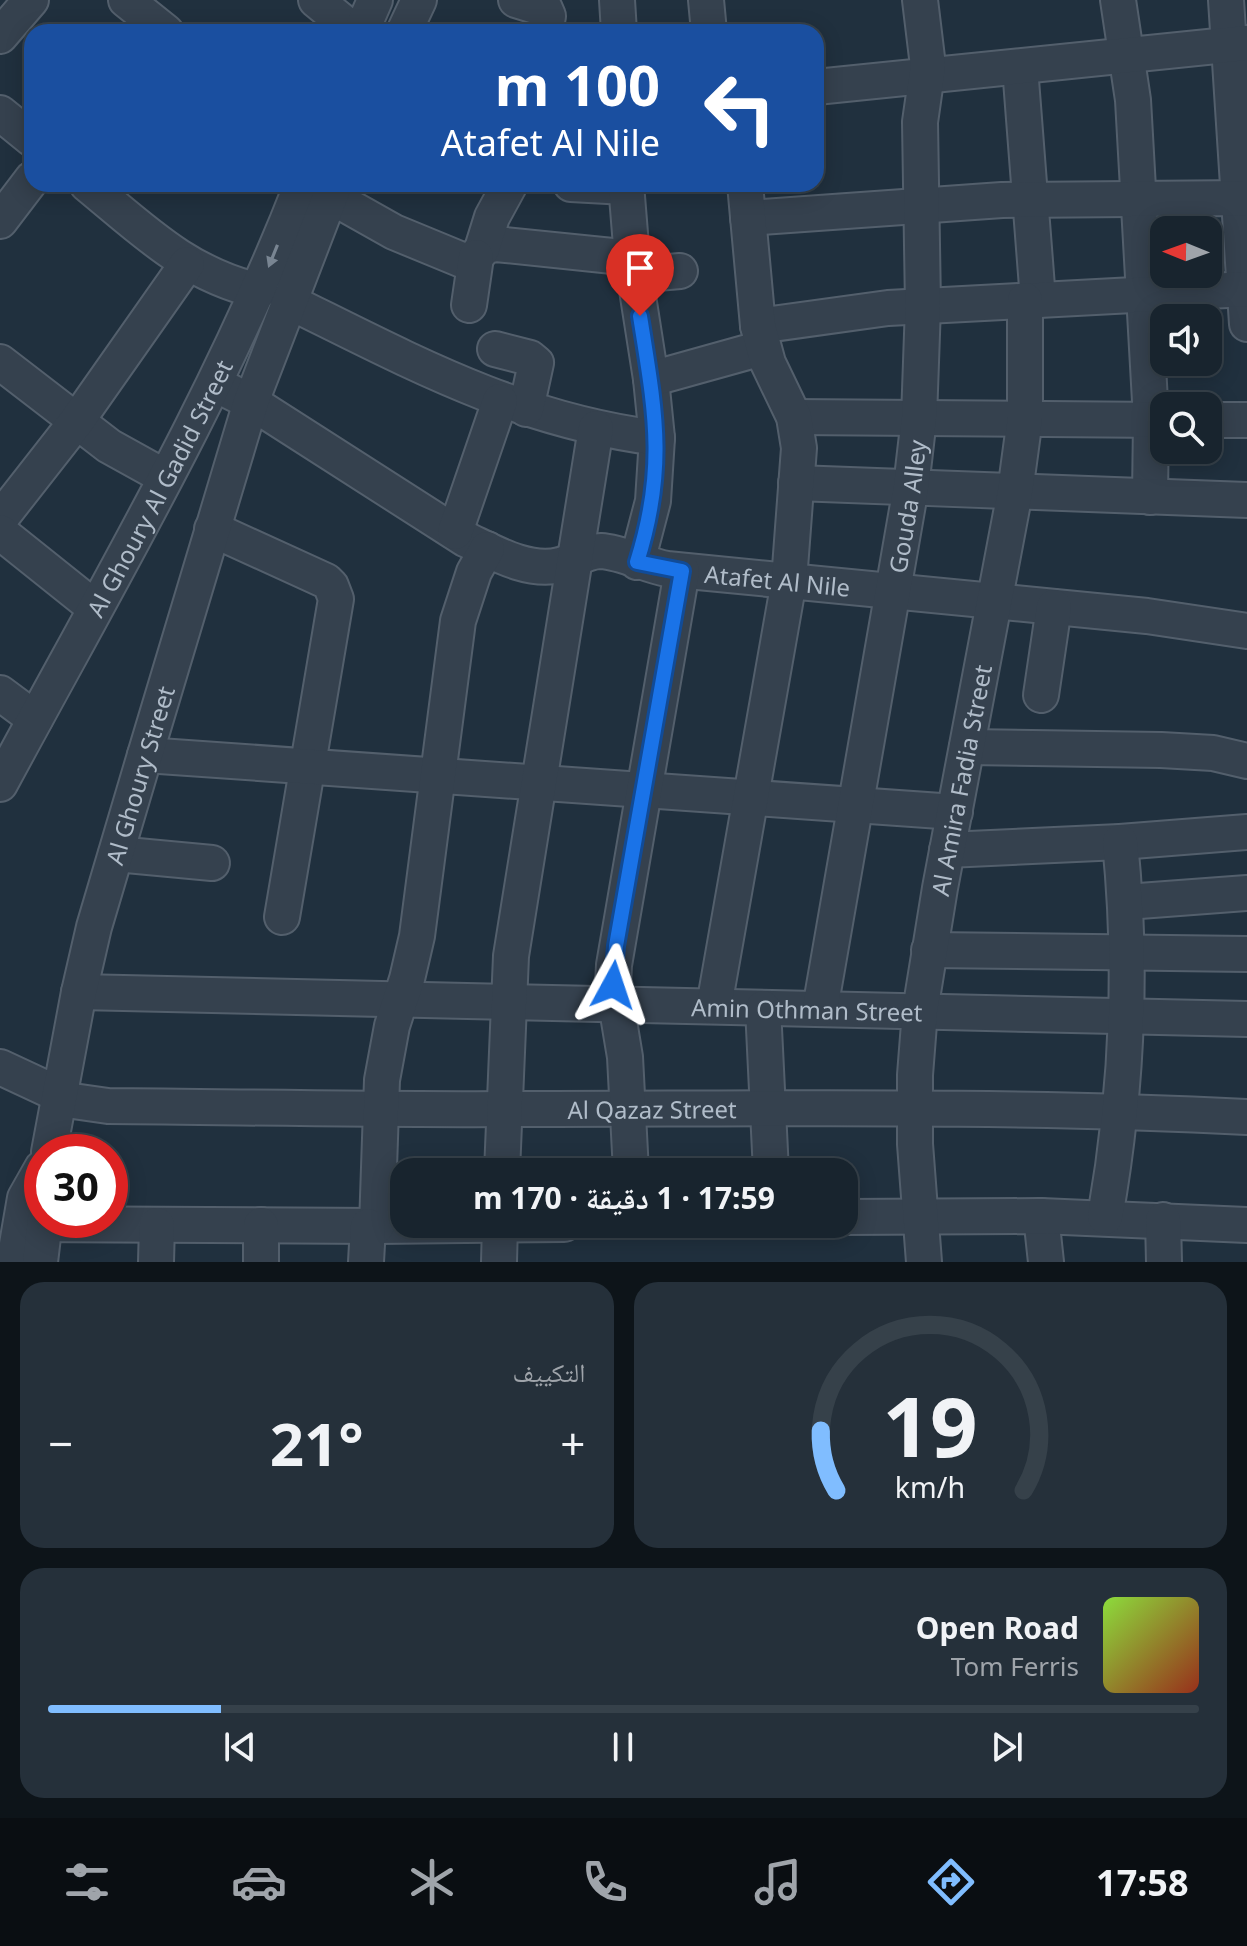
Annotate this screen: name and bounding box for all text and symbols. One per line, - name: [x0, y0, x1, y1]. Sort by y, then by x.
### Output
- text: 100 m: [495, 46, 660, 122]
- icon: left: [688, 56, 792, 160]
- text: Atafet Al Nile: [441, 118, 660, 167]
- north arrow: [1150, 216, 1222, 288]
- map controls: [1150, 216, 1222, 464]
- pin: [606, 234, 674, 316]
- one-way arrow: [266, 244, 279, 268]
- icon: arrive: [618, 246, 662, 290]
- button: sound: [1150, 304, 1222, 376]
- street label: Al Ghoury Al Gadid Street: [78, 354, 240, 622]
- button: search: [1150, 392, 1222, 464]
- street label: Gouda Alley: [880, 437, 933, 576]
- street label: Atafet Al Nile: [703, 556, 852, 603]
- street label: Al Amira Fadia Street: [922, 661, 999, 898]
- street label: Al Ghoury Street: [97, 681, 181, 868]
- position arrow: [571, 943, 655, 1027]
- street label: Amin Othman Street: [691, 990, 923, 1028]
- street label: Al Qazaz Street: [567, 1092, 737, 1125]
- speed limit sign: 30: [24, 1134, 128, 1238]
- text: 17:59 · 1 دقيقة · 170 m: [473, 1177, 775, 1218]
- text: التكييف: [513, 1354, 586, 1390]
- text: 19: [883, 1368, 978, 1481]
- text: 21°: [270, 1402, 364, 1484]
- text: −: [48, 1413, 73, 1473]
- text: +: [560, 1413, 586, 1473]
- text: km/h: [895, 1467, 965, 1506]
- text: Open Road: [916, 1607, 1079, 1648]
- text: Tom Ferris: [951, 1648, 1079, 1684]
- icon: previous: [218, 1725, 262, 1769]
- icon: pause: [601, 1725, 645, 1769]
- icon: next: [985, 1725, 1029, 1769]
- icon: filters: [59, 1854, 115, 1910]
- icon: car: [231, 1854, 287, 1910]
- icon: climate: [404, 1854, 460, 1910]
- icon: phone: [577, 1854, 633, 1910]
- icon: music: [750, 1854, 806, 1910]
- icon: directions: [923, 1854, 979, 1910]
- text: 17:58: [1096, 1858, 1189, 1907]

